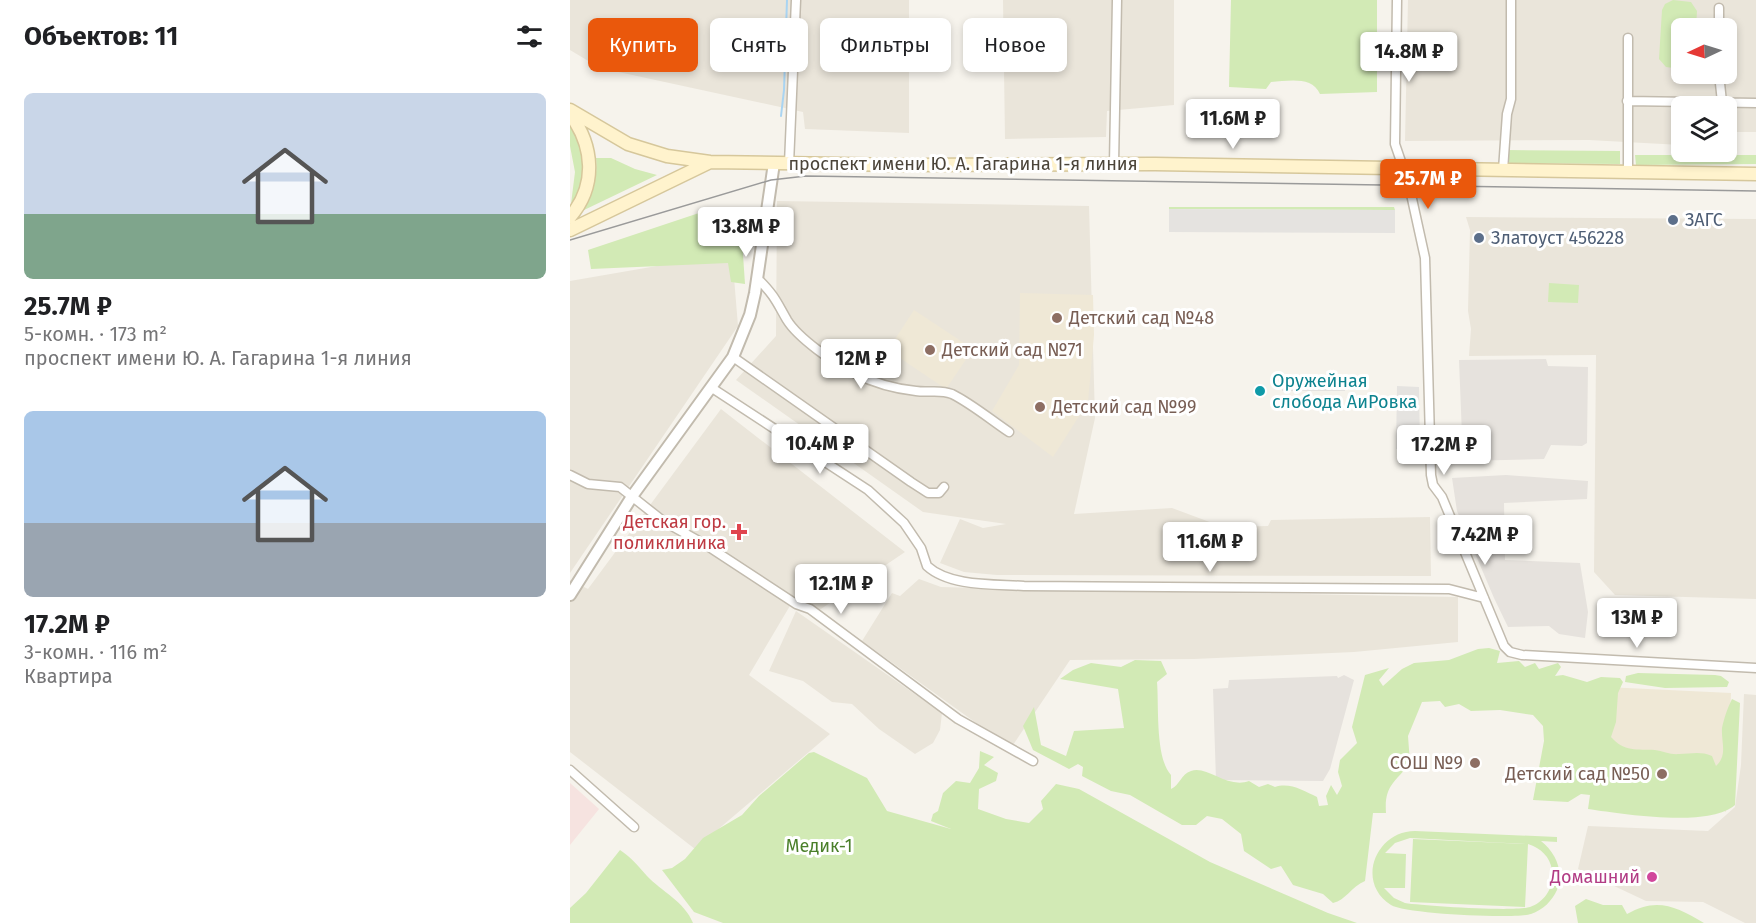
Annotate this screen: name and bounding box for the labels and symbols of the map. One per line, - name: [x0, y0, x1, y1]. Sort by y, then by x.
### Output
- north arrow: [1671, 18, 1737, 84]
- pin: 14.8M ₽: [1354, 32, 1464, 83]
- pin: 11.6M ₽: [1178, 99, 1288, 150]
- street label: проспект имени Ю. А. Гагарина 1-я линия: [788, 153, 1138, 175]
- pin: 25.7M ₽: [1373, 159, 1483, 210]
- pin: 13.8M ₽: [691, 207, 801, 258]
- place label: ЗАГС: [1685, 209, 1723, 231]
- marker: ЗАГС: [1666, 213, 1680, 227]
- place label: Златоуст 456228: [1491, 227, 1624, 249]
- marker: Златоуст 456228: [1472, 231, 1486, 245]
- place label: Детский сад №48: [1068, 307, 1214, 329]
- marker: Детский сад №48: [1050, 311, 1064, 325]
- pin: 12M ₽: [819, 339, 903, 390]
- place label: Детский сад №71: [941, 339, 1083, 361]
- marker: Детский сад №71: [923, 343, 937, 357]
- place label: Оружейная слобода АиРовка: [1272, 370, 1417, 413]
- marker: Оружейная слобода АиРовка: [1253, 384, 1267, 398]
- place label: Детский сад №99: [1051, 396, 1196, 418]
- marker: Детский сад №99: [1033, 400, 1047, 414]
- pin: 10.4M ₽: [765, 424, 875, 475]
- pin: 17.2M ₽: [1389, 425, 1499, 476]
- place label: Детская гор. поликлиника: [613, 511, 726, 554]
- pin: 7.42M ₽: [1430, 515, 1540, 566]
- pin: 11.6M ₽: [1155, 522, 1265, 573]
- marker: Детская гор. поликлиника: [730, 523, 748, 541]
- pin: 12.1M ₽: [786, 564, 896, 615]
- pin: 13M ₽: [1595, 598, 1679, 649]
- place label: СОШ №9: [1390, 752, 1463, 774]
- marker: СОШ №9: [1468, 756, 1482, 770]
- place label: Детский сад №50: [1504, 763, 1650, 785]
- marker: Детский сад №50: [1655, 767, 1669, 781]
- park label: Медик-1: [786, 835, 852, 857]
- place label: Домашний: [1549, 866, 1640, 888]
- marker: Домашний: [1645, 870, 1659, 884]

